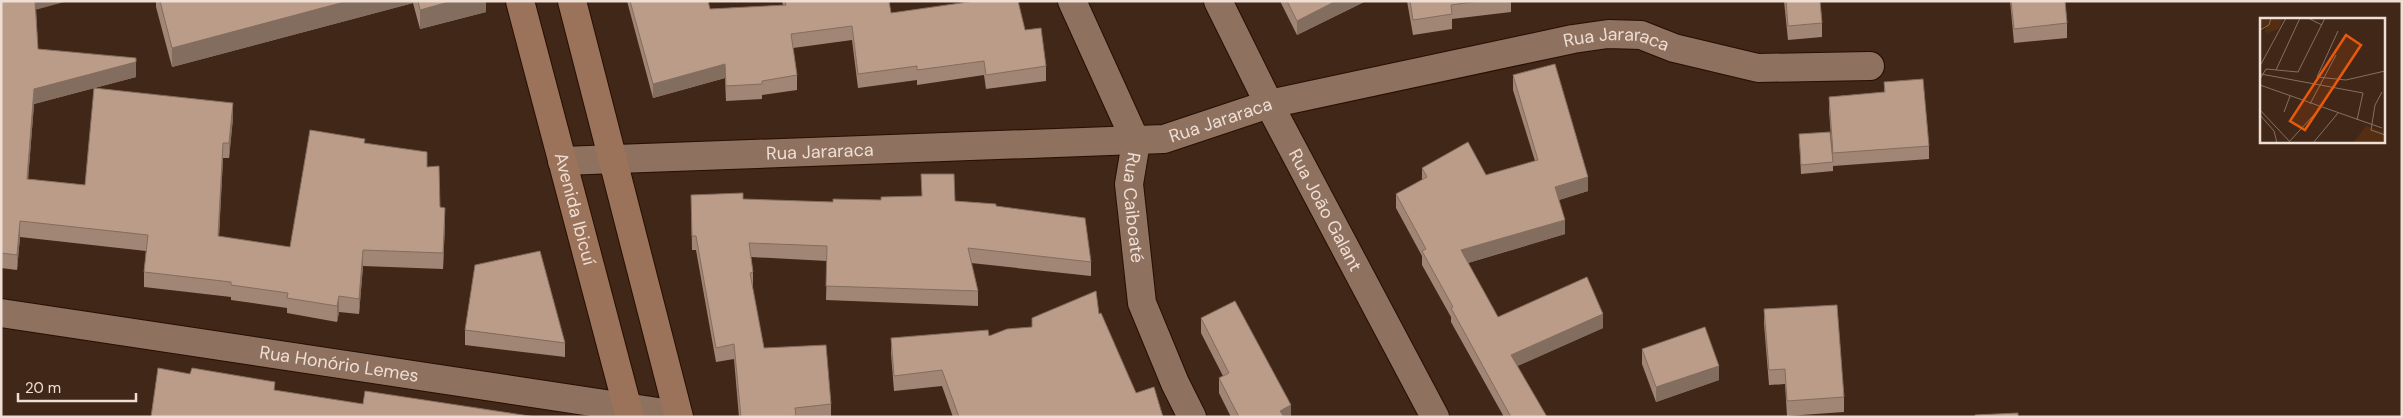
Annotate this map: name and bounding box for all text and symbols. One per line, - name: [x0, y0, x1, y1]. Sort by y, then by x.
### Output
- inset map: [2260, 18, 2386, 142]
- street label: Rua Jararaca: [1561, 22, 1673, 57]
- street label: Rua Jararaca: [1166, 92, 1275, 149]
- street label: Rua Jararaca: [766, 138, 874, 166]
- street label: Rua João Galant: [1283, 145, 1368, 275]
- street label: Avenida Ibicuí: [549, 150, 601, 268]
- street label: Rua Caiboaté: [1117, 150, 1150, 264]
- street label: Rua Honório Lemes: [258, 340, 420, 388]
- scale bar: [18, 370, 135, 402]
- text: 20 m: [25, 378, 61, 398]

